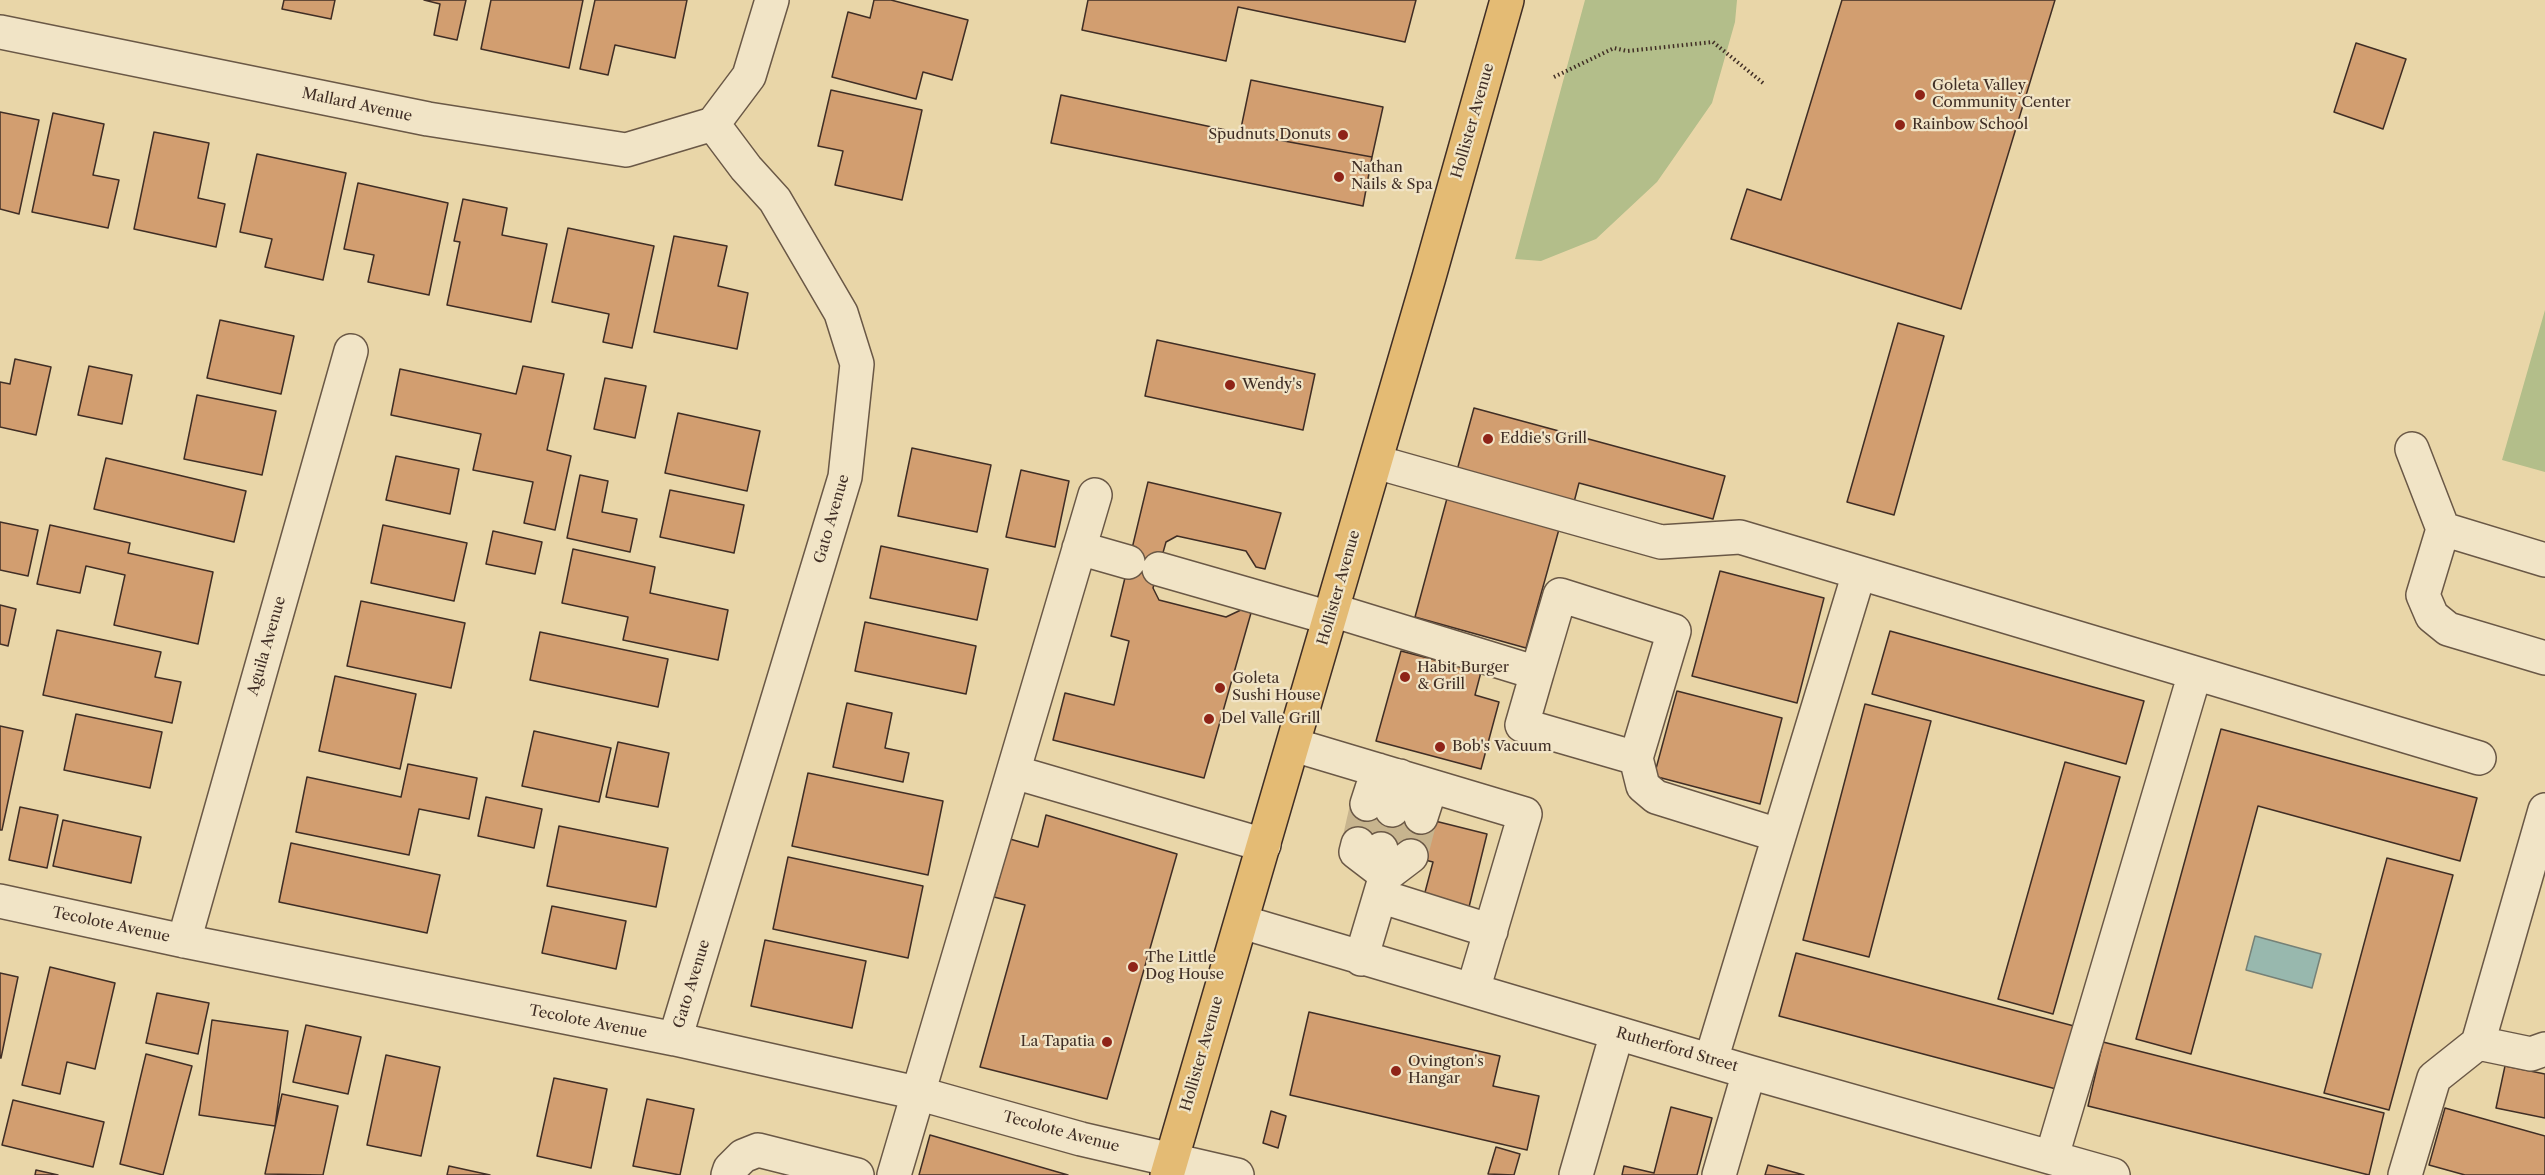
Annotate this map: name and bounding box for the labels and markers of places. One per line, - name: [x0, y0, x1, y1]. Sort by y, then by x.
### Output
- place label: Goleta Valley Community Center: [1932, 77, 2071, 112]
- marker: Goleta Valley Community Center: [1913, 88, 1927, 102]
- place label: Rainbow School: [1912, 116, 2028, 134]
- marker: Rainbow School: [1893, 118, 1907, 132]
- place label: Spudnuts Donuts: [1208, 126, 1331, 144]
- marker: Spudnuts Donuts: [1336, 128, 1350, 142]
- place label: Nathan Nails & Spa: [1351, 159, 1433, 194]
- marker: Nathan Nails & Spa: [1332, 170, 1346, 184]
- place label: Wendy's: [1242, 376, 1302, 394]
- marker: Wendy's: [1223, 378, 1237, 392]
- place label: Eddie's Grill: [1500, 430, 1587, 448]
- marker: Eddie's Grill: [1481, 432, 1495, 446]
- place label: Habit Burger & Grill: [1417, 659, 1509, 694]
- place label: Goleta Sushi House: [1232, 670, 1321, 705]
- marker: Habit Burger & Grill: [1398, 670, 1412, 684]
- marker: Goleta Sushi House: [1213, 681, 1227, 695]
- place label: Del Valle Grill: [1221, 710, 1321, 728]
- marker: Del Valle Grill: [1202, 712, 1216, 726]
- place label: Bob's Vacuum: [1452, 738, 1552, 756]
- marker: Bob's Vacuum: [1433, 740, 1447, 754]
- place label: The Little Dog House: [1145, 949, 1224, 984]
- marker: The Little Dog House: [1126, 960, 1140, 974]
- place label: La Tapatia: [1021, 1033, 1095, 1051]
- marker: La Tapatia: [1100, 1035, 1114, 1049]
- place label: Ovington's Hangar: [1408, 1053, 1484, 1088]
- marker: Ovington's Hangar: [1389, 1064, 1403, 1078]

